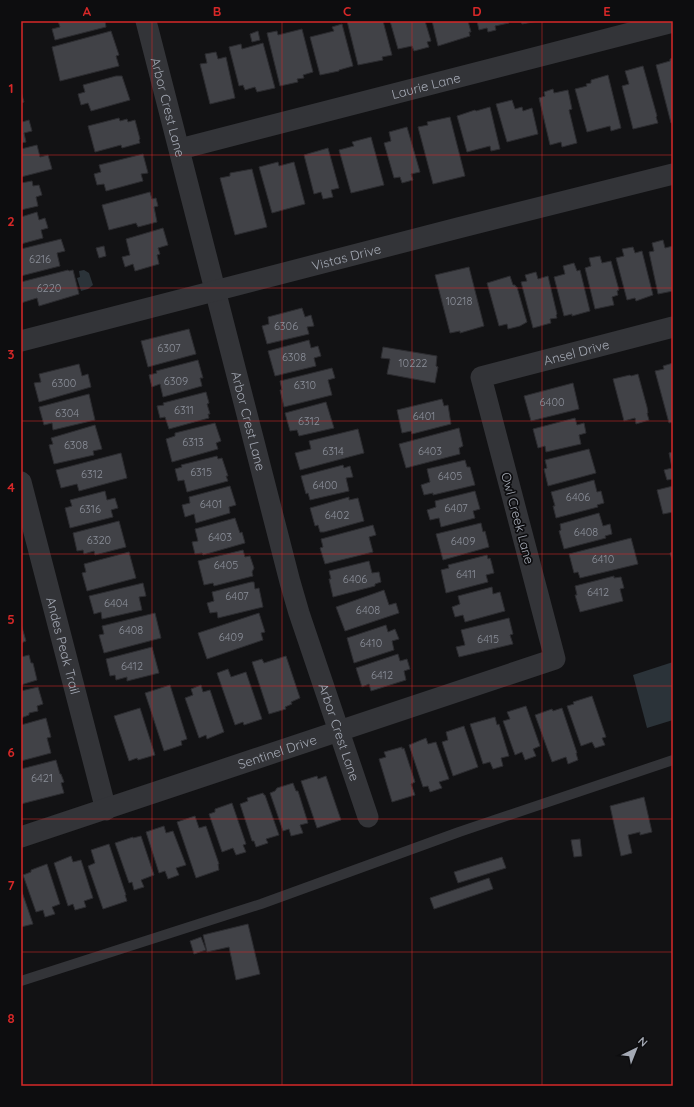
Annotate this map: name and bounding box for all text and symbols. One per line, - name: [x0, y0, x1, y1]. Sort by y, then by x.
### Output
- text: A: [83, 3, 92, 19]
- text: B: [213, 3, 221, 19]
- text: C: [343, 3, 351, 19]
- text: D: [472, 3, 482, 19]
- text: E: [603, 3, 611, 19]
- street label: Arbor Crest Lane: [148, 56, 189, 159]
- street label: Laurie Lane: [390, 69, 462, 102]
- text: 1: [8, 80, 14, 96]
- text: 2: [7, 213, 15, 229]
- street label: Vistas Drive: [310, 240, 383, 274]
- house number: 6216: [29, 252, 51, 266]
- house number: 6220: [37, 281, 61, 295]
- house number: 10218: [446, 294, 472, 308]
- house number: 6306: [274, 319, 298, 333]
- street label: Ansel Drive: [542, 336, 611, 368]
- house number: 6307: [157, 341, 181, 355]
- text: 3: [8, 346, 15, 362]
- house number: 6308: [282, 350, 306, 364]
- house number: 10222: [399, 356, 427, 370]
- street label: Arbor Crest Lane: [228, 370, 269, 472]
- house number: 6309: [164, 374, 188, 388]
- house number: 6300: [52, 376, 76, 390]
- house number: 6310: [294, 378, 316, 392]
- house number: 6400: [540, 395, 564, 409]
- house number: 6311: [174, 403, 194, 417]
- house number: 6304: [55, 406, 79, 420]
- house number: 6401: [413, 409, 435, 423]
- house number: 6312: [298, 414, 320, 428]
- house number: 6313: [182, 435, 204, 449]
- house number: 6308: [64, 438, 88, 452]
- house number: 6314: [322, 444, 344, 458]
- house number: 6403: [418, 444, 442, 458]
- house number: 6315: [190, 465, 212, 479]
- house number: 6312: [81, 467, 103, 481]
- house number: 6405: [438, 469, 462, 483]
- street label: Owl Creek Lane: [498, 470, 538, 566]
- house number: 6400: [313, 478, 337, 492]
- text: 4: [7, 479, 15, 495]
- house number: 6406: [566, 490, 590, 504]
- house number: 6401: [200, 497, 222, 511]
- house number: 6407: [444, 501, 468, 515]
- house number: 6316: [79, 502, 101, 516]
- house number: 6402: [325, 508, 349, 522]
- house number: 6408: [574, 525, 598, 539]
- house number: 6403: [208, 530, 232, 544]
- house number: 6320: [87, 533, 111, 547]
- house number: 6409: [451, 534, 475, 548]
- house number: 6410: [592, 552, 614, 566]
- house number: 6405: [214, 558, 238, 572]
- house number: 6411: [456, 567, 476, 581]
- house number: 6406: [343, 572, 367, 586]
- house number: 6412: [587, 585, 609, 599]
- house number: 6407: [225, 589, 249, 603]
- street label: Andes Peak Trail: [43, 595, 84, 696]
- house number: 6404: [104, 596, 128, 610]
- house number: 6408: [356, 603, 380, 617]
- text: 5: [7, 611, 15, 627]
- house number: 6408: [119, 623, 143, 637]
- house number: 6409: [219, 630, 243, 644]
- house number: 6415: [477, 632, 499, 646]
- house number: 6410: [360, 636, 382, 650]
- house number: 6412: [121, 659, 143, 673]
- house number: 6412: [371, 668, 393, 682]
- street label: Arbor Crest Lane: [315, 681, 363, 783]
- street label: Sentinel Drive: [236, 731, 319, 772]
- text: 6: [7, 744, 15, 760]
- house number: 6421: [31, 771, 53, 785]
- text: 7: [7, 877, 15, 893]
- text: 8: [7, 1010, 15, 1026]
- north arrow: [616, 1029, 656, 1069]
- text: N: [635, 1034, 651, 1050]

